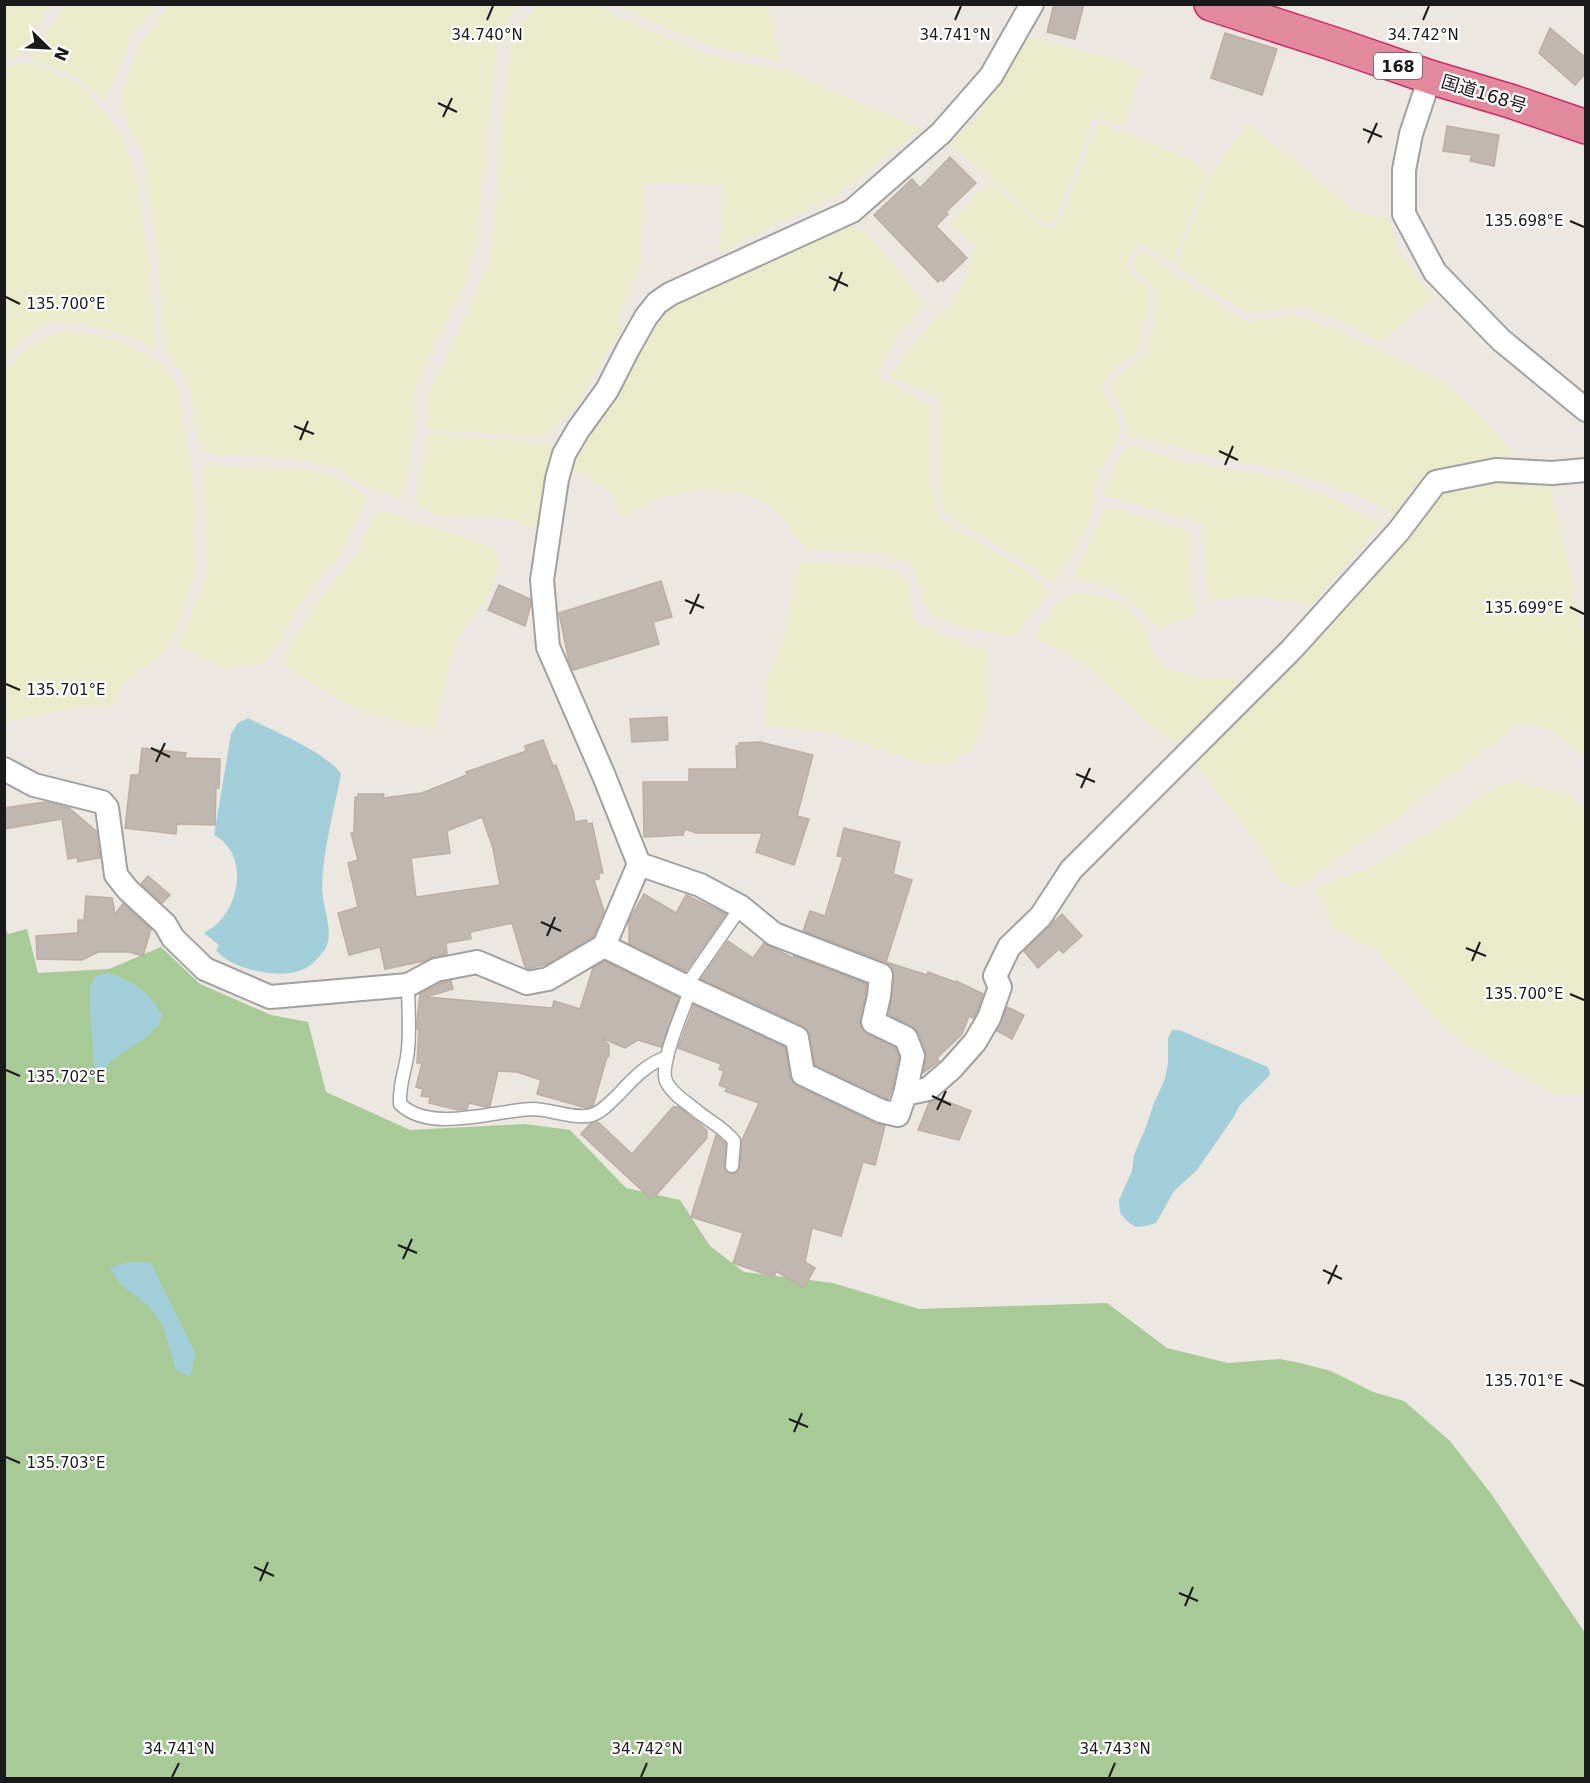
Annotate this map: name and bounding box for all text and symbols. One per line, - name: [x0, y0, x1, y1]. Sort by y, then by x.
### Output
- north arrow: [18, 18, 78, 78]
- text: 34.740°N: [451, 26, 523, 44]
- text: 34.741°N: [919, 26, 991, 44]
- text: 34.742°N: [1387, 26, 1459, 44]
- text: N: [50, 44, 73, 64]
- road number: 168: [1374, 53, 1422, 79]
- street label: 国道168号: [1439, 71, 1529, 116]
- text: 135.698°E: [1484, 212, 1564, 230]
- text: 135.700°E: [26, 295, 106, 313]
- text: 135.699°E: [1484, 599, 1564, 617]
- text: 135.701°E: [26, 681, 106, 699]
- text: 135.700°E: [1484, 985, 1564, 1003]
- text: 135.702°E: [26, 1068, 106, 1086]
- text: 135.701°E: [1484, 1372, 1564, 1390]
- text: 135.703°E: [26, 1454, 106, 1472]
- text: 34.741°N: [143, 1740, 215, 1758]
- text: 34.742°N: [611, 1740, 683, 1758]
- text: 34.743°N: [1079, 1740, 1151, 1758]

